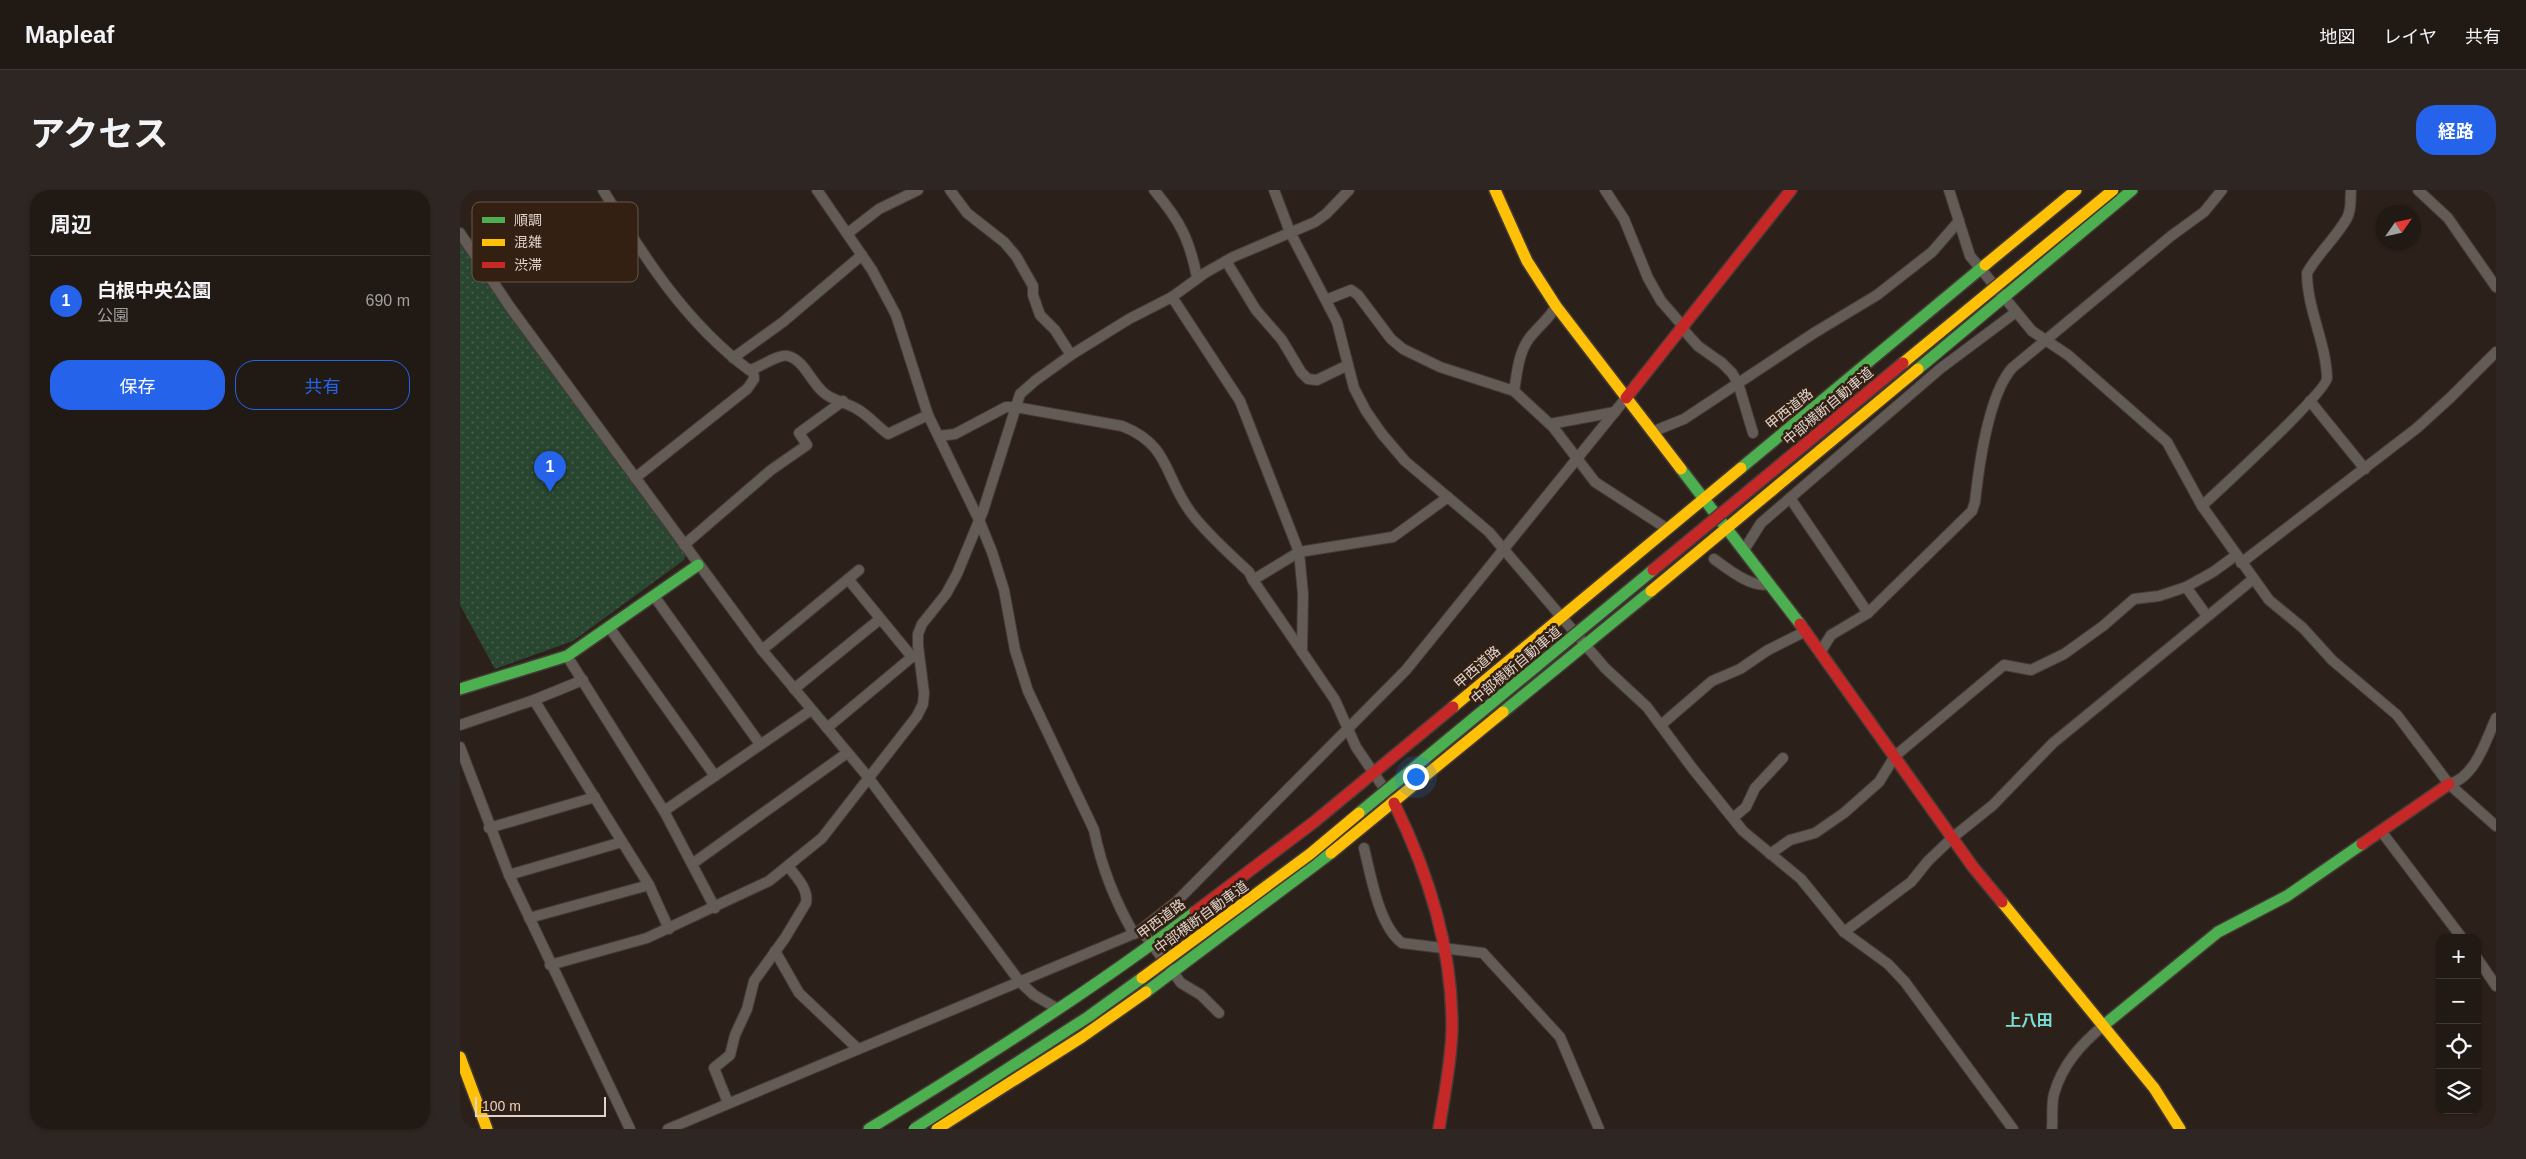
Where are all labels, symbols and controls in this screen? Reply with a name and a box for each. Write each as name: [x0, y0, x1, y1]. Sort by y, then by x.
text: Mapleaf: [25, 21, 114, 48]
text: 地図: [2320, 27, 2356, 47]
text: レイヤ: [2384, 27, 2437, 47]
text: 共有: [2465, 27, 2501, 47]
button: 経路: [2416, 105, 2496, 155]
text: アクセス: [30, 114, 168, 153]
legend: [472, 202, 638, 282]
north arrow: [2376, 205, 2421, 250]
text: 順調: [514, 212, 542, 228]
text: 周辺: [50, 213, 92, 236]
text: 混雑: [514, 234, 542, 250]
text: 渋滞: [514, 257, 542, 273]
text: 白根中央公園: [97, 280, 211, 301]
text: 1: [62, 292, 70, 309]
text: 690 m: [366, 292, 410, 309]
text: 公園: [97, 307, 129, 324]
button: 保存: [50, 360, 225, 410]
button: 共有: [235, 360, 410, 410]
street label: 中部横断自動車道: [1780, 364, 1876, 448]
street label: 甲西道路: [1762, 385, 1816, 433]
pin: 1: [534, 451, 566, 492]
street label: 中部横断自動車道: [1468, 623, 1564, 707]
street label: 甲西道路: [1451, 643, 1503, 691]
your location: [1403, 764, 1429, 790]
street label: 中部横断自動車道: [1151, 878, 1251, 956]
street label: 甲西道路: [1134, 896, 1188, 942]
map controls: [2436, 934, 2481, 1114]
button: +: [2436, 934, 2481, 979]
button: −: [2436, 979, 2481, 1024]
district label: 上八田: [2005, 1012, 2053, 1029]
button: locate: [2436, 1024, 2481, 1069]
button: layers: [2436, 1069, 2481, 1114]
scale bar: [475, 1094, 606, 1117]
text: 100 m: [482, 1098, 521, 1114]

